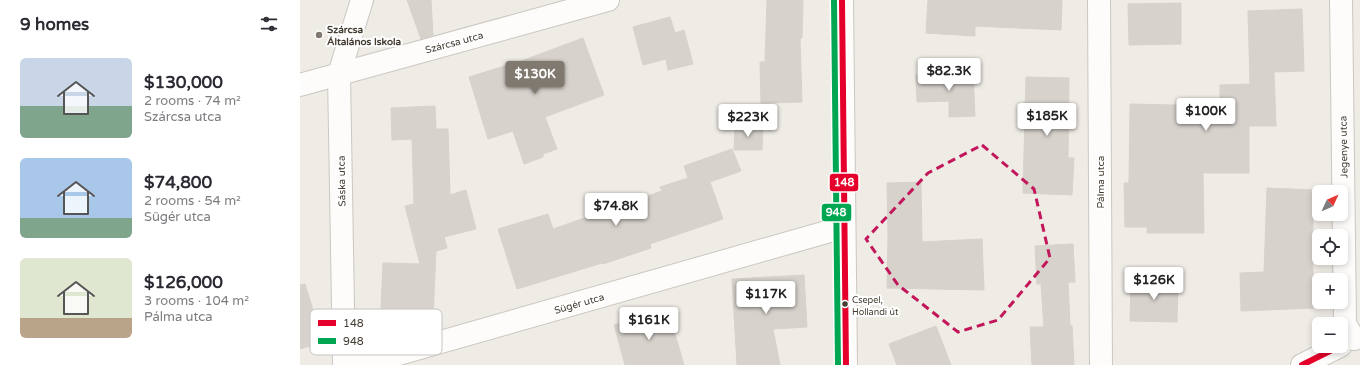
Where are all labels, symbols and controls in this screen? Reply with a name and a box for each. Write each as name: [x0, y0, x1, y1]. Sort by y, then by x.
icon: filters: [258, 13, 280, 35]
text: 9 homes: [20, 14, 89, 35]
place label: Szárcsa Általános Iskola: [327, 24, 401, 48]
street label: Szárcsa utca: [424, 29, 485, 56]
marker: Szárcsa Általános Iskola: [314, 30, 324, 40]
pin: $82.3K: [916, 58, 982, 92]
pin: $130K: [507, 61, 563, 95]
text: $82.3K: [927, 63, 971, 79]
text: $130K: [514, 66, 556, 82]
text: $130,000: [144, 72, 223, 93]
icon: home: [52, 74, 100, 122]
text: 2 rooms · 74 m²: [144, 93, 241, 109]
pin: $100K: [1178, 98, 1234, 132]
pin: $185K: [1019, 103, 1075, 137]
text: $100K: [1185, 103, 1227, 119]
pin: $223K: [720, 104, 776, 138]
text: $185K: [1026, 108, 1068, 124]
text: Szárcsa utca: [144, 109, 221, 125]
text: $223K: [727, 109, 769, 125]
street label: Jegenye utca: [1337, 116, 1351, 178]
street label: Sáska utca: [336, 155, 348, 207]
street label: Pálma utca: [1095, 156, 1107, 208]
text: $74,800: [144, 172, 212, 193]
line badge: 148: [829, 173, 859, 192]
icon: home: [52, 174, 100, 222]
text: 148: [834, 176, 854, 189]
north arrow: [1312, 185, 1348, 221]
map controls: [1312, 185, 1348, 353]
text: 2 rooms · 54 m²: [144, 193, 241, 209]
pin: $74.8K: [583, 193, 649, 227]
text: $74.8K: [594, 198, 638, 214]
line badge: 948: [821, 203, 852, 222]
text: 948: [826, 206, 846, 219]
text: Sügér utca: [144, 209, 211, 225]
button: locate: [1312, 229, 1348, 265]
pin: $126K: [1126, 267, 1182, 301]
text: $126,000: [144, 272, 223, 293]
text: $126K: [1133, 272, 1175, 288]
button: +: [1312, 273, 1348, 309]
icon: home: [52, 274, 100, 322]
pin: $117K: [738, 281, 794, 315]
text: $117K: [745, 286, 787, 302]
street label: Sügér utca: [553, 291, 606, 317]
text: 3 rooms · 104 m²: [144, 293, 249, 309]
place label: Csepel, Hollandi út: [852, 295, 899, 318]
marker: Csepel, Hollandi út: [840, 299, 850, 309]
pin: $161K: [621, 307, 677, 341]
text: Pálma utca: [144, 309, 213, 325]
legend: [310, 309, 442, 355]
text: $161K: [628, 312, 670, 328]
text: 148: [343, 317, 364, 330]
button: −: [1312, 317, 1348, 353]
text: 948: [343, 335, 364, 348]

